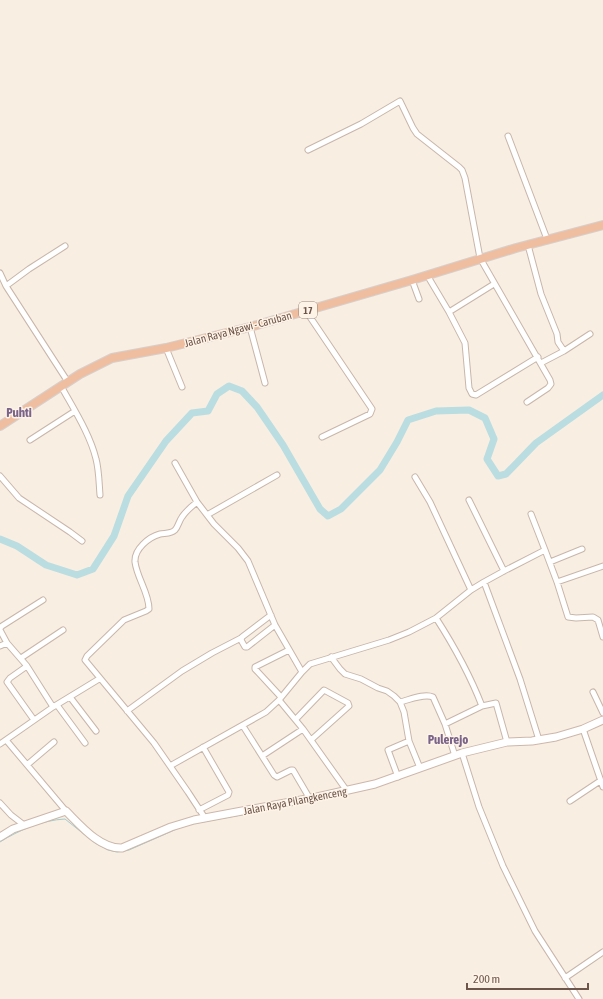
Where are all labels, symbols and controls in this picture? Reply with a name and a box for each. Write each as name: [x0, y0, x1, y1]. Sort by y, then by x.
road number: 17: [299, 302, 317, 318]
street label: Jalan Raya Ngawi - Caruban: [183, 309, 293, 349]
district label: Puhti: [6, 405, 32, 420]
district label: Pulerejo: [428, 732, 468, 747]
street label: Jalan Raya Pilangkenceng: [242, 785, 348, 817]
scale bar: [467, 965, 588, 991]
text: 200 m: [473, 972, 500, 986]

